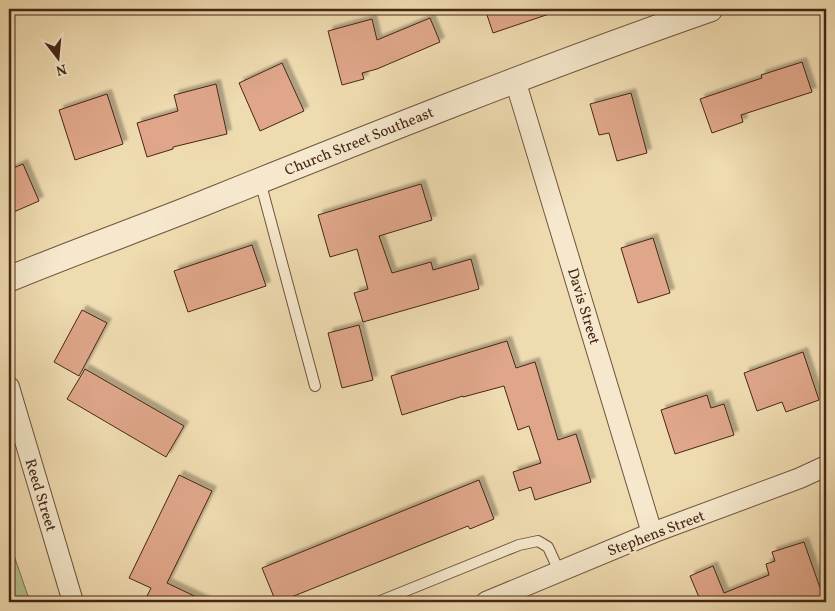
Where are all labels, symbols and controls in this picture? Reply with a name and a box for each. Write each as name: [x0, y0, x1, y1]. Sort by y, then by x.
north arrow: [32, 32, 82, 82]
text: N: [54, 59, 69, 80]
street label: Church Street Southeast: [282, 103, 437, 182]
street label: Davis Street: [561, 266, 604, 347]
street label: Reed Street: [19, 457, 61, 534]
street label: Stephens Street: [605, 506, 708, 563]

